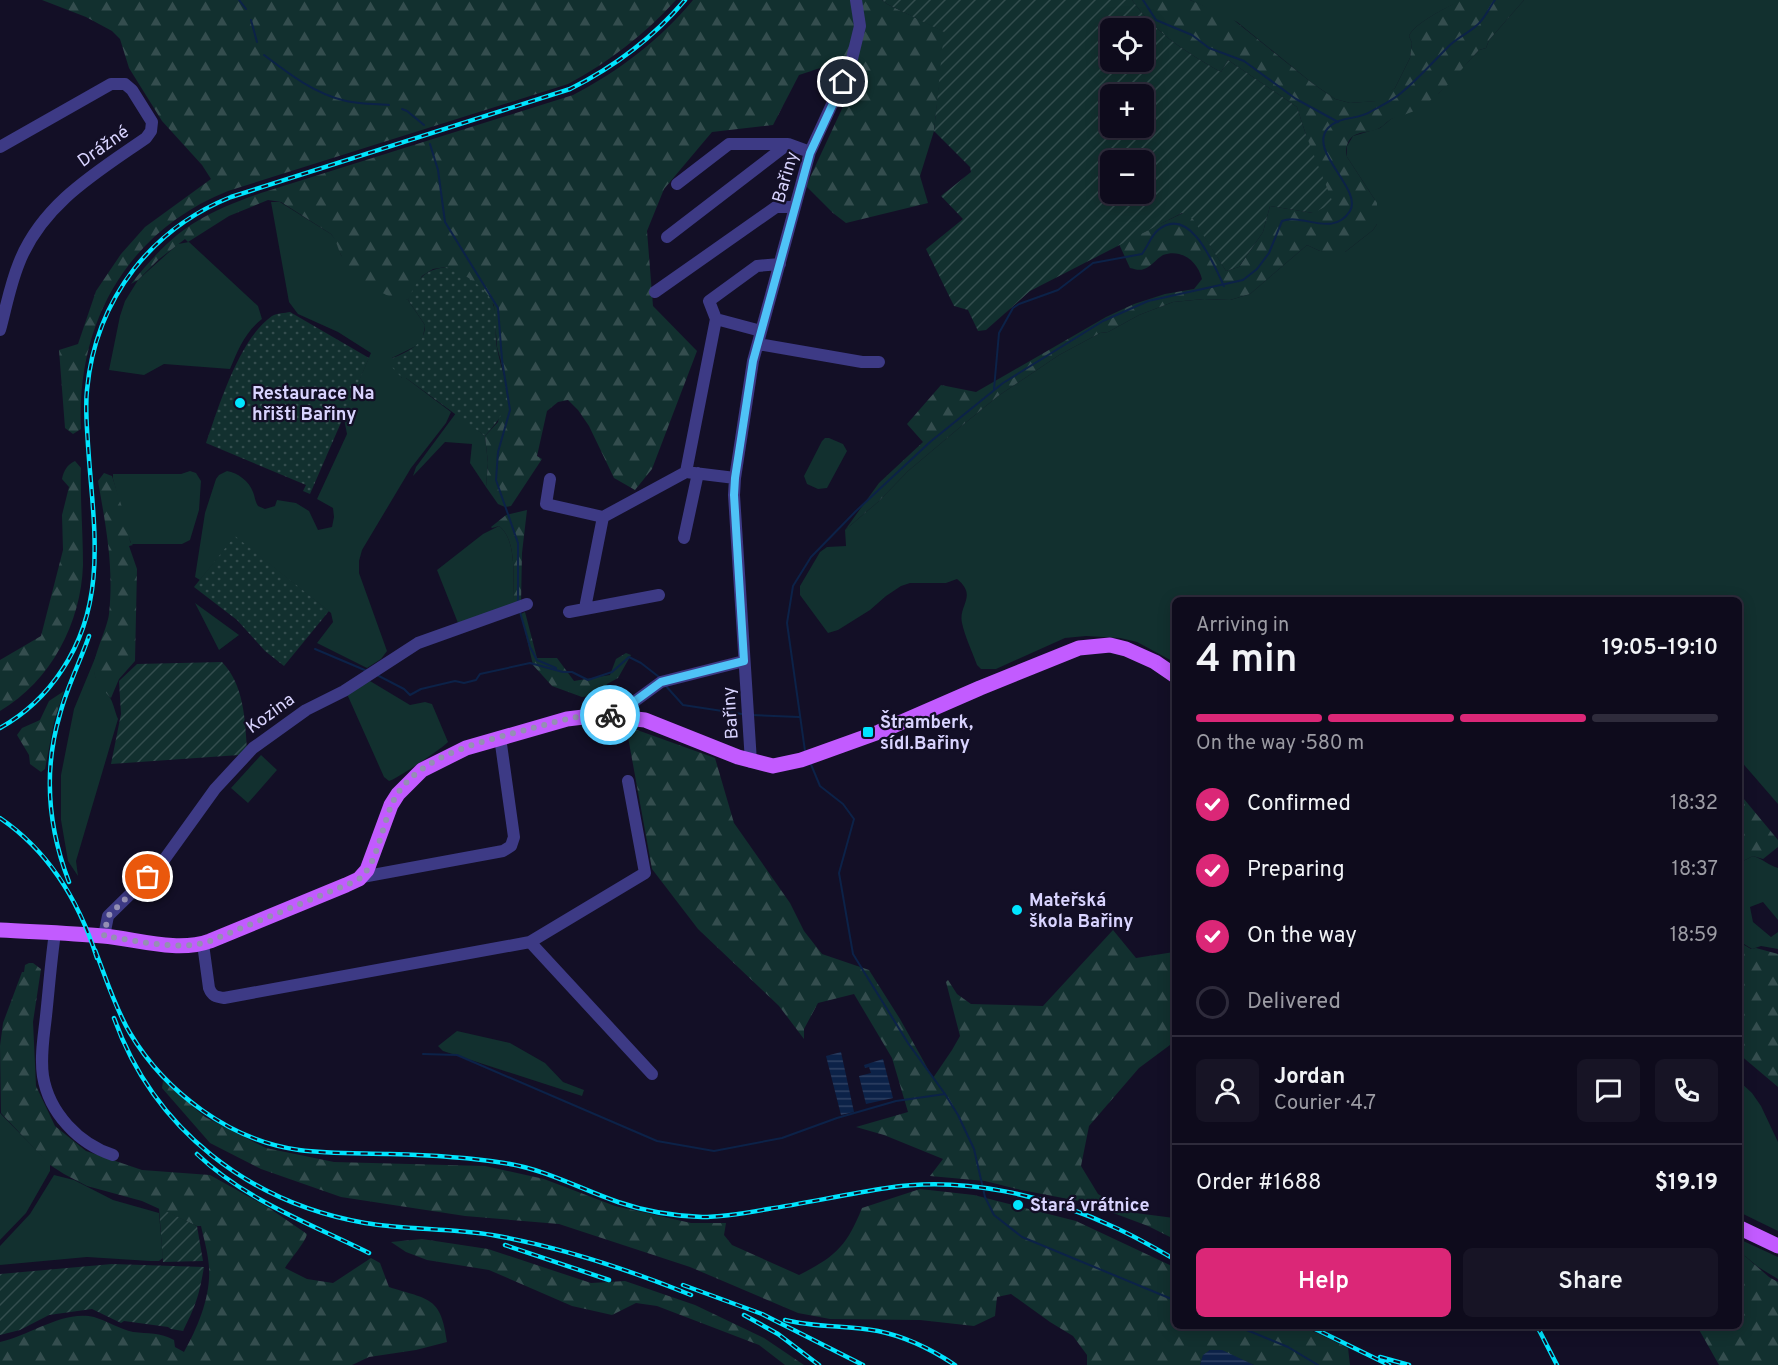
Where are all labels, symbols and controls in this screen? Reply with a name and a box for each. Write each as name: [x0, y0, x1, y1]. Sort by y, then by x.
map controls: [1100, 18, 1154, 204]
button: locate: [1100, 18, 1154, 72]
pin: [817, 56, 868, 107]
icon: home: [826, 65, 859, 98]
button: +: [1100, 84, 1154, 138]
street label: Drážné: [74, 121, 134, 173]
street label: Bařiny: [768, 149, 805, 206]
button: −: [1100, 150, 1154, 204]
place label: Restaurace Na hřišti Bařiny: [252, 383, 375, 427]
marker: Restaurace Na hřišti Bařiny: [233, 396, 247, 410]
text: Arriving in: [1196, 613, 1289, 639]
text: 19:05–19:10: [1602, 635, 1718, 662]
text: 4 min: [1196, 637, 1297, 686]
courier: [580, 685, 640, 745]
street label: Bařiny: [718, 686, 745, 740]
street label: Kozina: [242, 689, 300, 740]
icon: bike: [594, 699, 627, 732]
place label: Štramberk, sídl.Bařiny: [880, 710, 973, 756]
marker: Štramberk, sídl.Bařiny: [861, 725, 875, 739]
text: On the way · 580 m: [1196, 731, 1364, 757]
icon: check: [1196, 788, 1229, 821]
text: Confirmed: [1247, 791, 1351, 818]
text: 18:32: [1670, 791, 1718, 817]
pin: [122, 851, 173, 902]
icon: check: [1196, 854, 1229, 887]
text: Preparing: [1247, 857, 1345, 884]
text: 18:37: [1672, 857, 1718, 883]
icon: bag: [131, 860, 164, 893]
place label: Mateřská škola Bařiny: [1029, 890, 1134, 934]
marker: Mateřská škola Bařiny: [1010, 903, 1024, 917]
icon: check: [1196, 920, 1229, 953]
text: On the way: [1247, 923, 1357, 950]
text: 18:59: [1670, 923, 1718, 949]
text: Delivered: [1247, 989, 1341, 1016]
button: person: [1196, 1059, 1259, 1122]
button: chat: [1577, 1059, 1640, 1122]
button: phone: [1655, 1059, 1718, 1122]
text: Jordan: [1274, 1064, 1345, 1091]
text: Courier · 4.7: [1274, 1091, 1376, 1117]
text: Order #1688: [1196, 1170, 1322, 1197]
text: $19.19: [1655, 1170, 1718, 1197]
place label: Stará vrátnice: [1030, 1195, 1149, 1218]
marker: Stará vrátnice: [1011, 1198, 1025, 1212]
button: Help: [1196, 1248, 1451, 1317]
button: Share: [1463, 1248, 1718, 1317]

